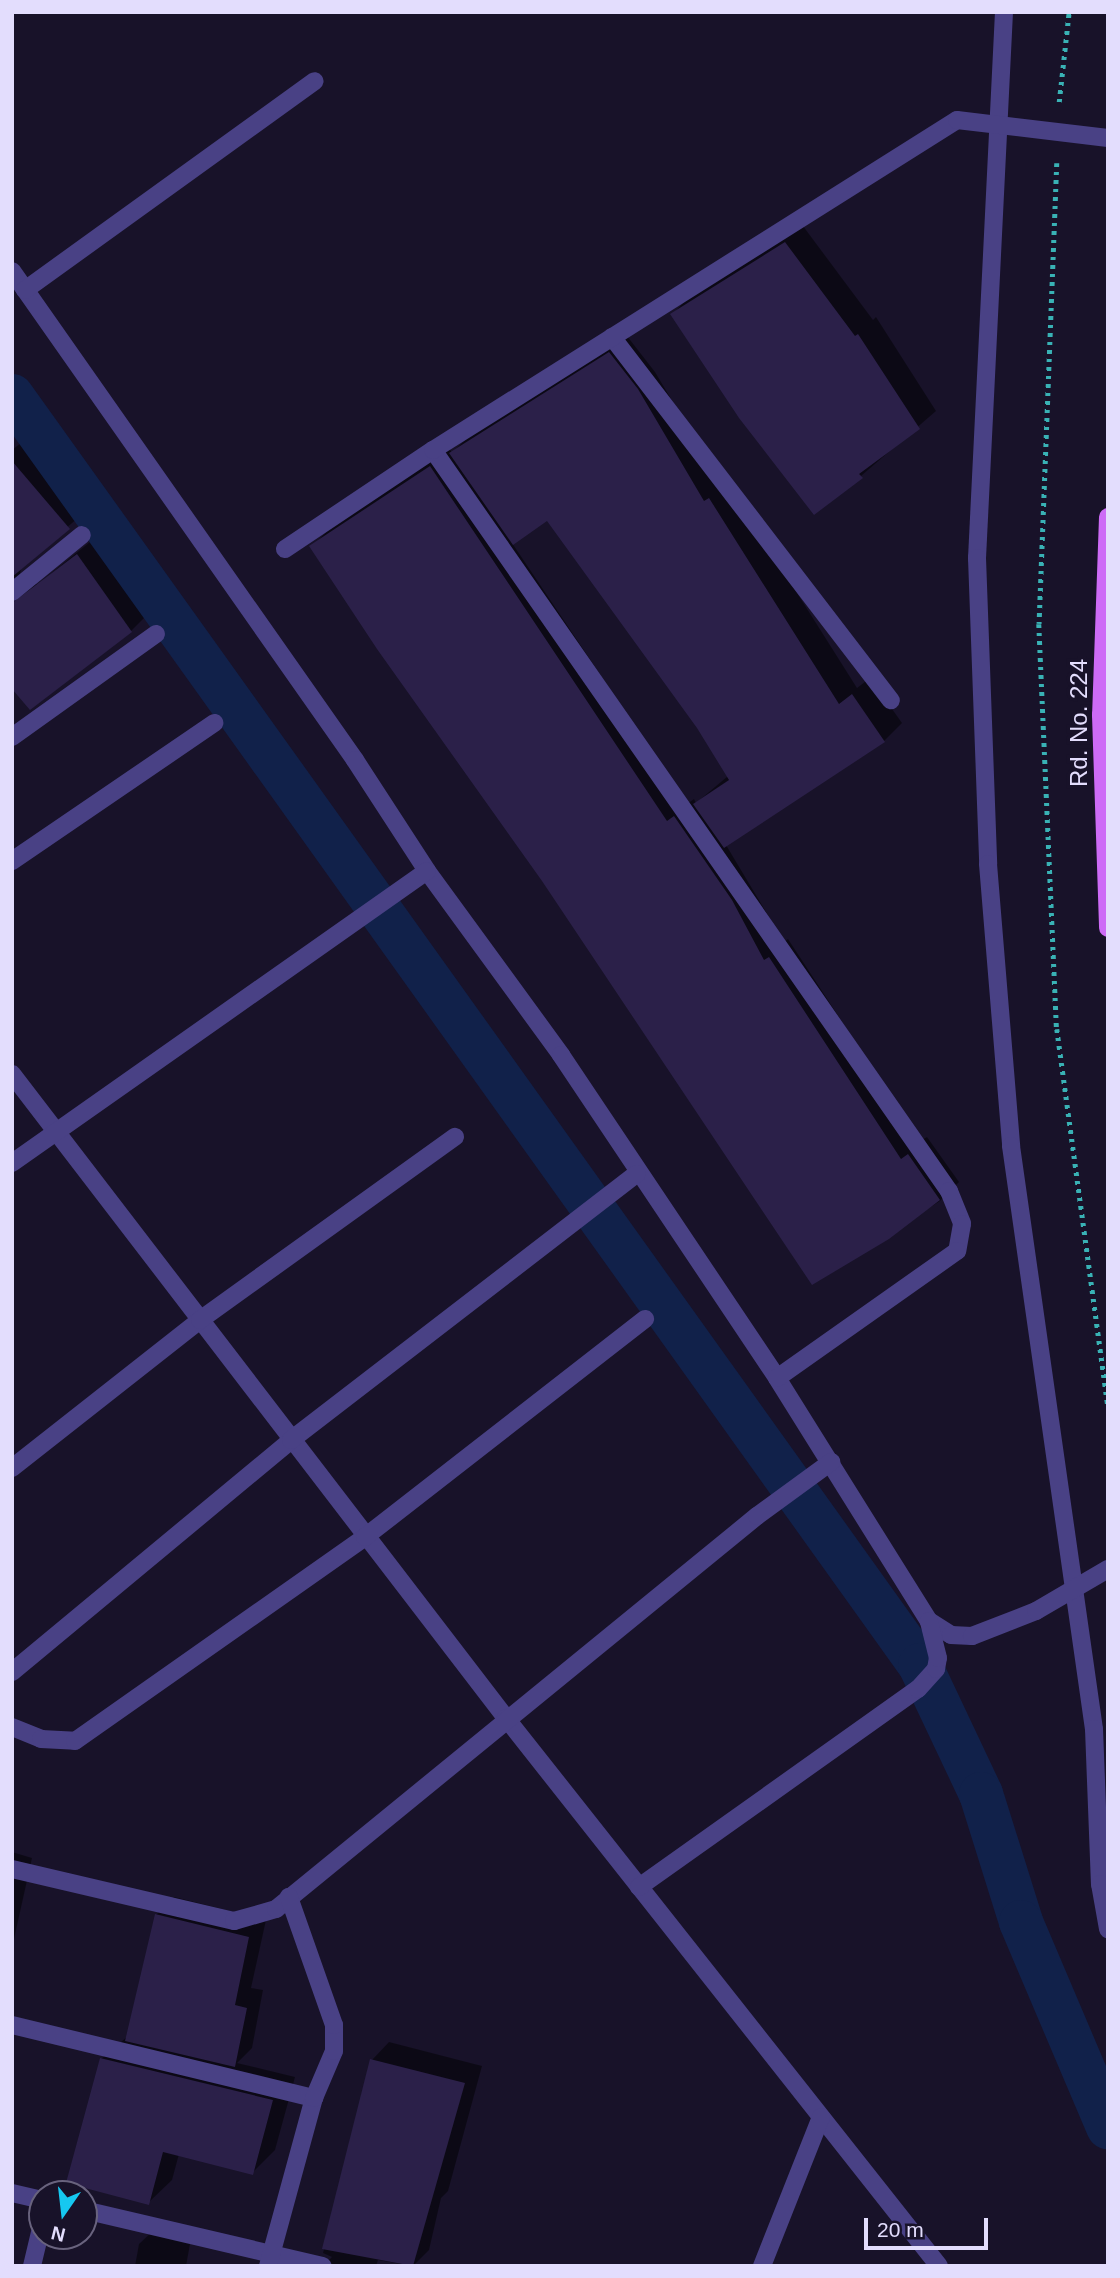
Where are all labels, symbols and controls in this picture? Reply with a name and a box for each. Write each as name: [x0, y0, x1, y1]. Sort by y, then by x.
street label: Rd. No. 224: [1065, 659, 1093, 787]
north arrow: [28, 2180, 98, 2250]
scale bar: [868, 2204, 992, 2248]
text: 20 m: [877, 2218, 924, 2241]
text: N: [49, 2222, 67, 2246]

